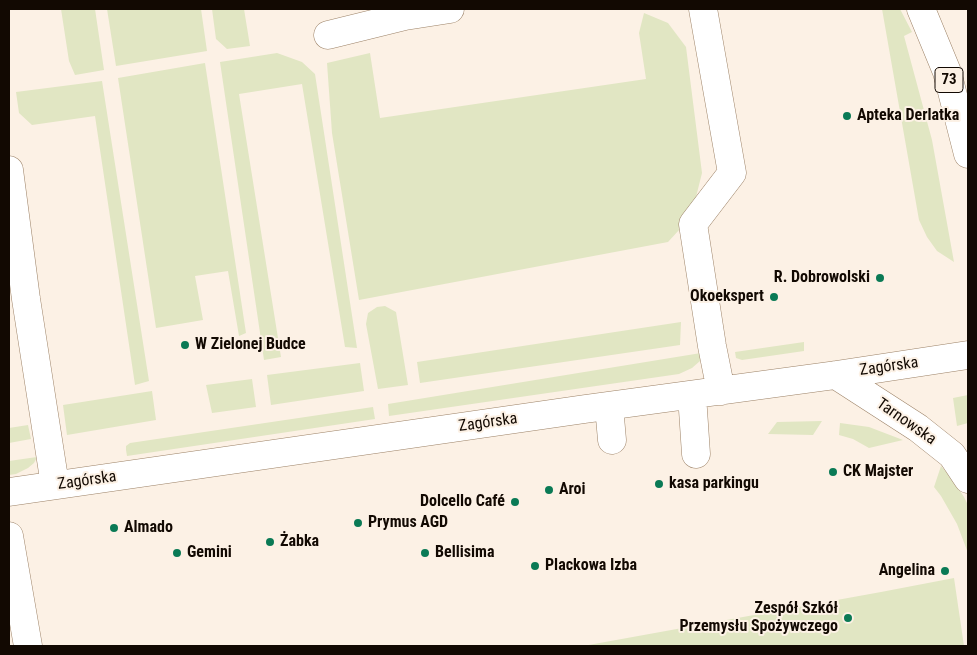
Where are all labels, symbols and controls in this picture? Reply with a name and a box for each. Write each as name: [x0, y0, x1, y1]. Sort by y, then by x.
road number: 73: [935, 68, 963, 92]
place label: Apteka Derlatka: [857, 106, 959, 126]
marker: Apteka Derlatka: [841, 110, 853, 122]
place label: R. Dobrowolski: [774, 268, 870, 288]
marker: R. Dobrowolski: [874, 272, 886, 284]
place label: Okoekspert: [690, 287, 764, 307]
marker: Okoekspert: [768, 291, 780, 303]
place label: W Zielonej Budce: [195, 335, 306, 355]
marker: W Zielonej Budce: [179, 339, 191, 351]
street label: Zagórska: [858, 353, 920, 381]
street label: Tarnowska: [873, 395, 939, 449]
street label: Zagórska: [457, 409, 519, 437]
place label: CK Majster: [843, 462, 913, 482]
marker: CK Majster: [827, 466, 839, 478]
street label: Zagórska: [56, 467, 118, 495]
place label: kasa parkingu: [669, 474, 759, 494]
marker: kasa parkingu: [653, 478, 665, 490]
place label: Aroi: [559, 480, 586, 500]
marker: Aroi: [543, 484, 555, 496]
place label: Dolcello Café: [420, 492, 505, 512]
marker: Dolcello Café: [509, 496, 521, 508]
place label: Prymus AGD: [368, 513, 448, 533]
marker: Prymus AGD: [352, 517, 364, 529]
place label: Almado: [124, 518, 173, 538]
marker: Almado: [108, 522, 120, 534]
place label: Żabka: [280, 532, 319, 552]
marker: Żabka: [264, 536, 276, 548]
place label: Gemini: [187, 543, 232, 563]
place label: Bellisima: [435, 543, 494, 563]
marker: Gemini: [171, 547, 183, 559]
marker: Bellisima: [419, 547, 431, 559]
place label: Plackowa Izba: [545, 556, 637, 576]
marker: Plackowa Izba: [529, 560, 541, 572]
place label: Angelina: [879, 561, 935, 581]
marker: Angelina: [939, 565, 951, 577]
place label: Zespół Szkół Przemysłu Spożywczego: [679, 599, 838, 637]
marker: Zespół Szkół Przemysłu Spożywczego: [842, 612, 854, 624]

